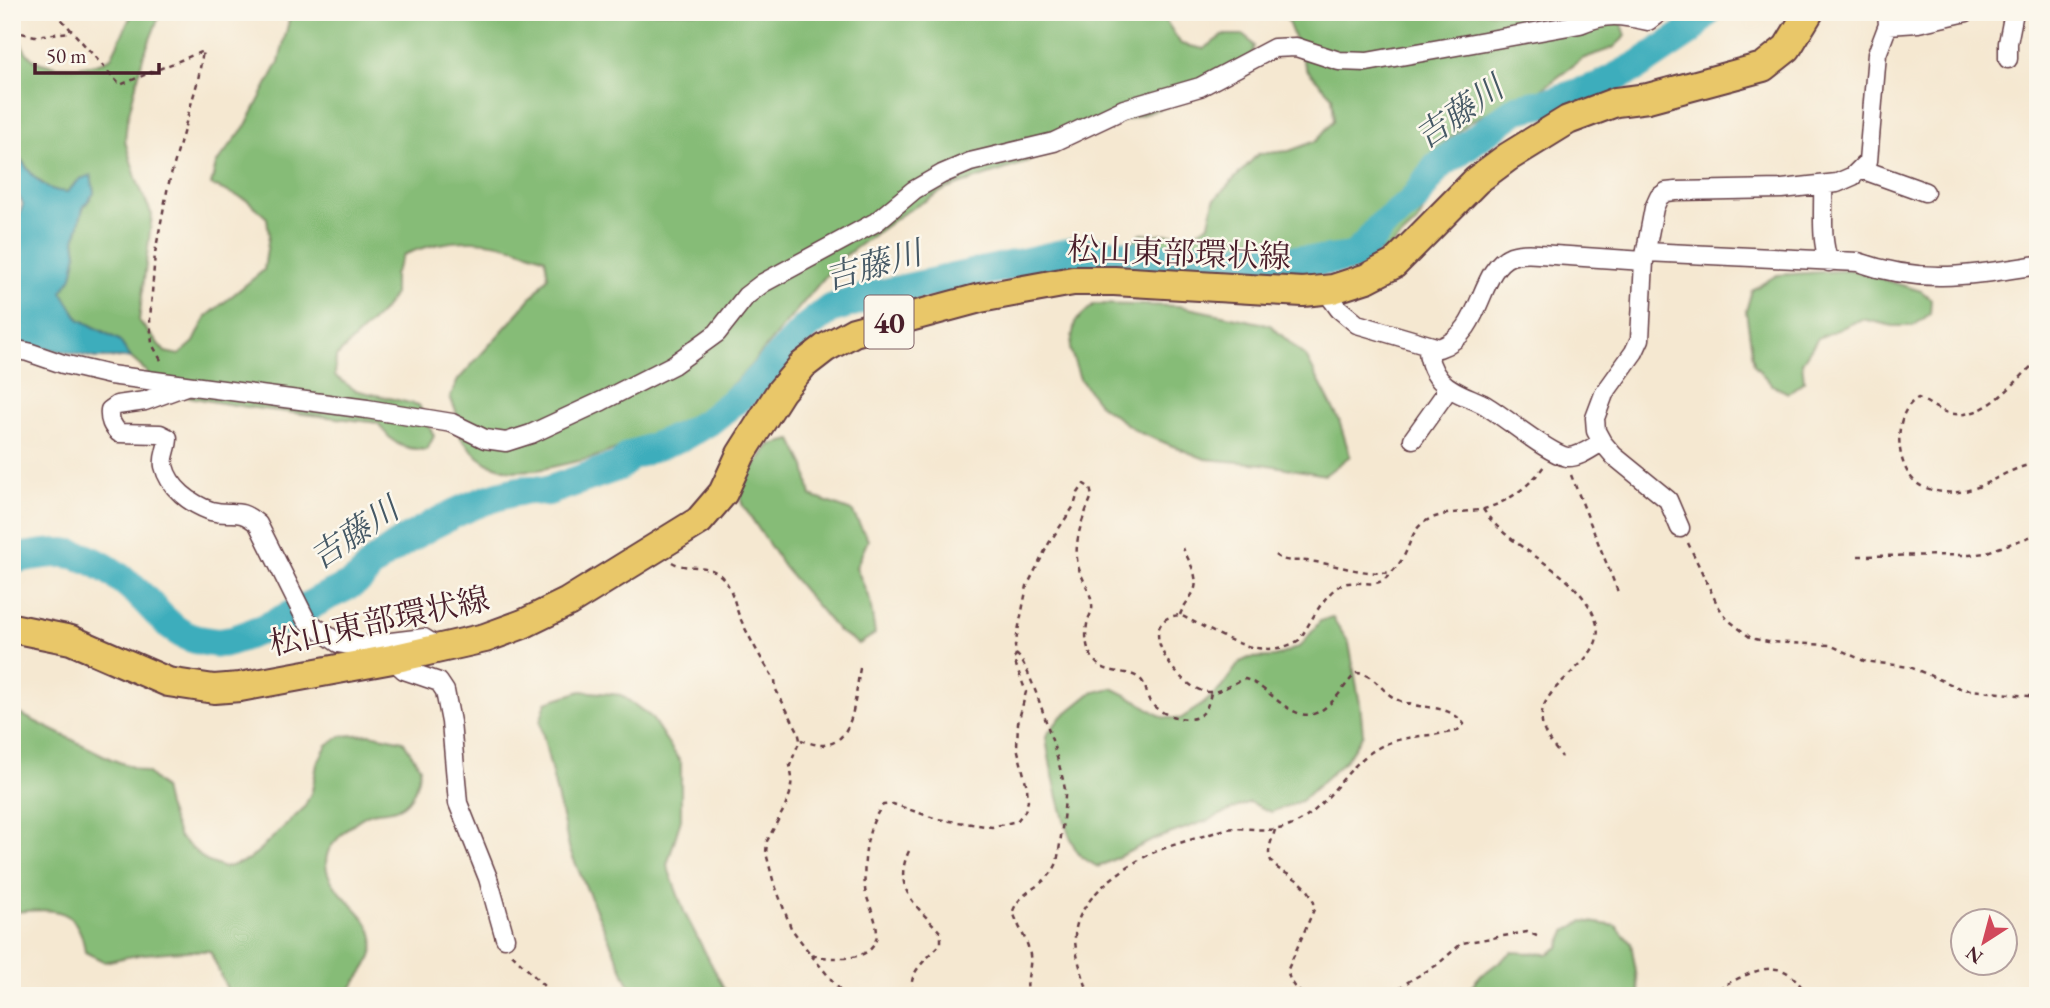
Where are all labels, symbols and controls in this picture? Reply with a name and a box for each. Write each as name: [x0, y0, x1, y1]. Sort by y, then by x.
scale bar: [35, 32, 159, 76]
text: 50 m: [46, 42, 87, 69]
water label: 吉藤川: [1406, 64, 1514, 158]
street label: 松山東部環状線: [1066, 228, 1292, 278]
water label: 吉藤川: [819, 230, 929, 299]
road number: 40: [864, 296, 914, 348]
water label: 吉藤川: [301, 486, 410, 579]
street label: 松山東部環状線: [265, 577, 493, 665]
north arrow: [1948, 906, 2018, 976]
text: N: [1960, 940, 1988, 970]

